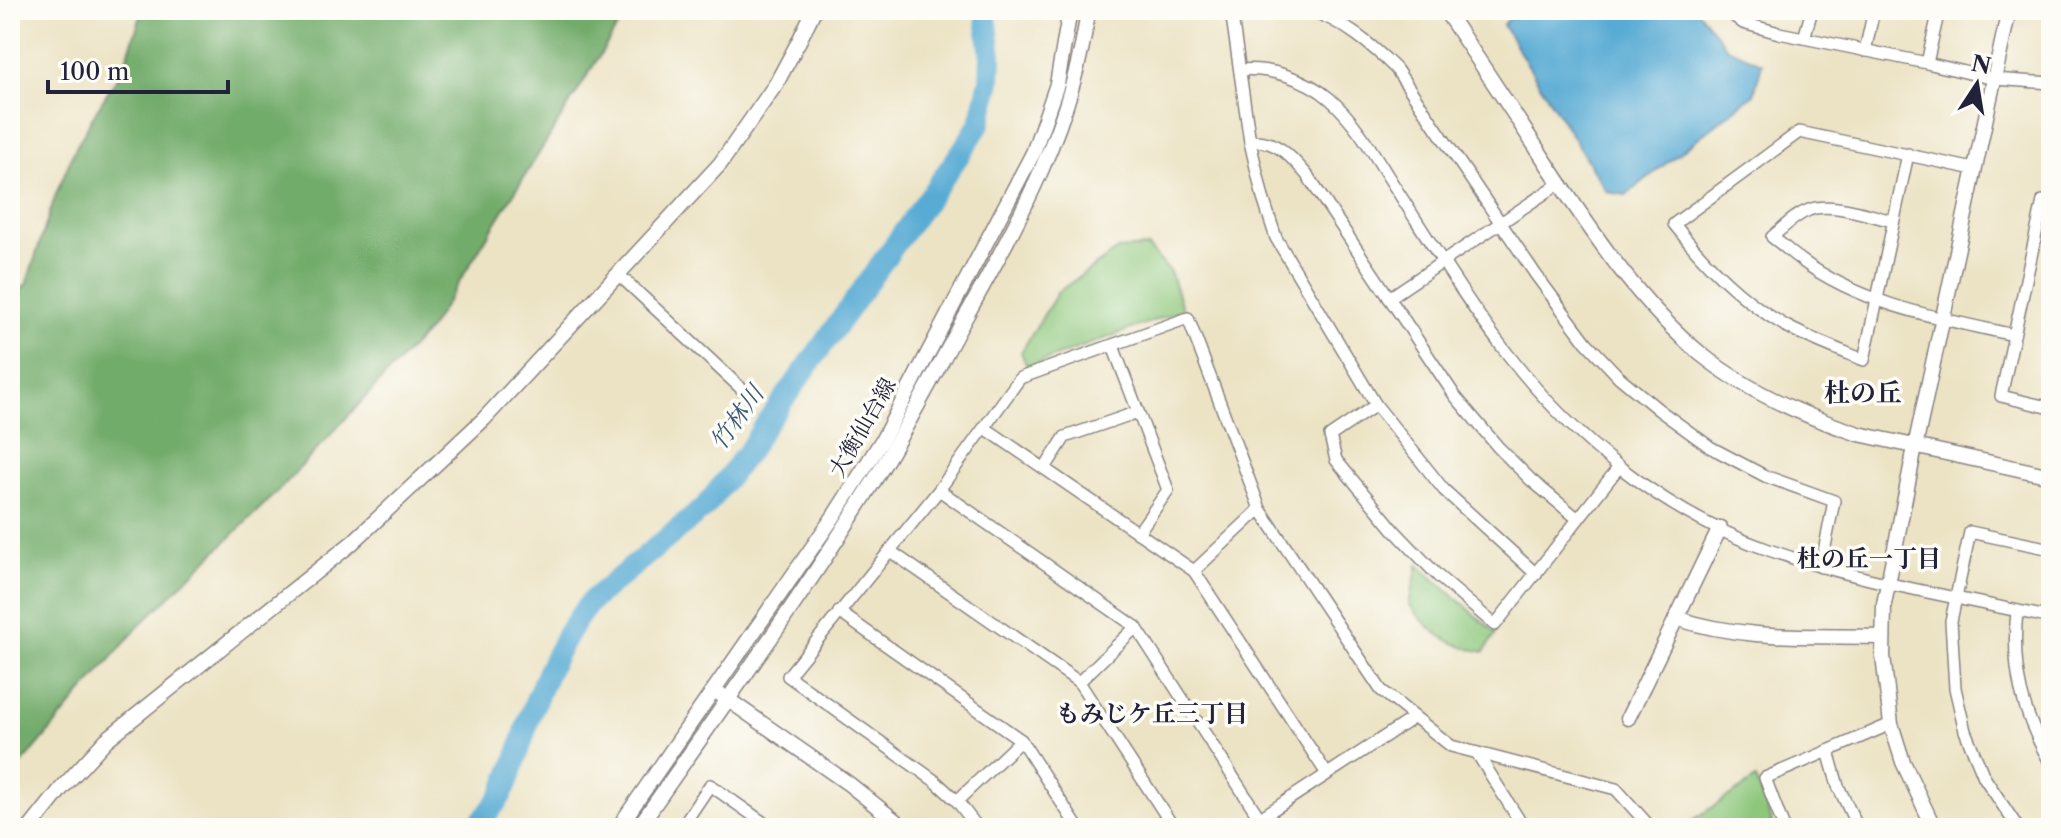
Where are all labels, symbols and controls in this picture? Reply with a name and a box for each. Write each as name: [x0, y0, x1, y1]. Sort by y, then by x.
scale bar: [48, 44, 228, 94]
north arrow: [1937, 44, 2017, 124]
text: N: [1969, 50, 1993, 80]
text: 100 m: [60, 57, 129, 86]
street label: 大衡仙台線: [823, 373, 902, 482]
district label: 杜の丘: [1824, 377, 1902, 409]
water label: 竹林川: [704, 378, 771, 455]
district label: 杜の丘一丁目: [1797, 544, 1941, 573]
district label: もみじケ丘三丁目: [1056, 699, 1248, 728]

